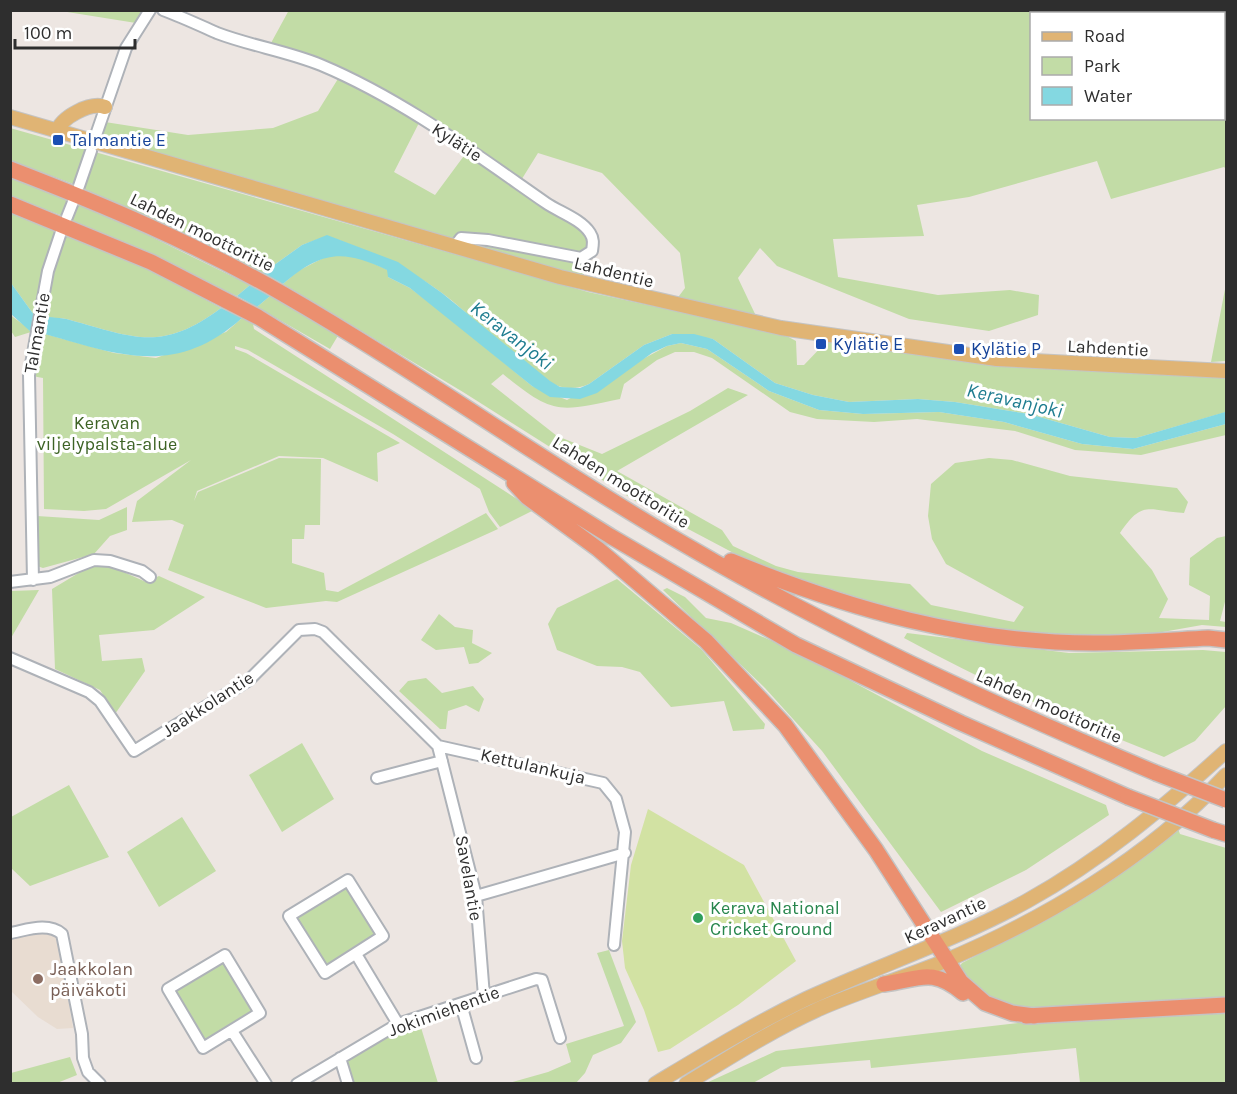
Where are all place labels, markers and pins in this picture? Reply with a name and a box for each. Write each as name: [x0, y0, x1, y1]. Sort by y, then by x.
place label: Talmantie E: [70, 129, 166, 151]
marker: Talmantie E: [51, 133, 65, 147]
place label: Kylätie E: [833, 333, 903, 355]
marker: Kylätie E: [814, 337, 828, 351]
place label: Kylätie P: [971, 338, 1041, 360]
marker: Kylätie P: [952, 342, 966, 356]
place label: Kerava National Cricket Ground: [710, 897, 840, 940]
marker: Kerava National Cricket Ground: [691, 911, 705, 925]
place label: Jaakkolan päiväkoti: [50, 958, 133, 1001]
marker: Jaakkolan päiväkoti: [31, 972, 45, 986]

